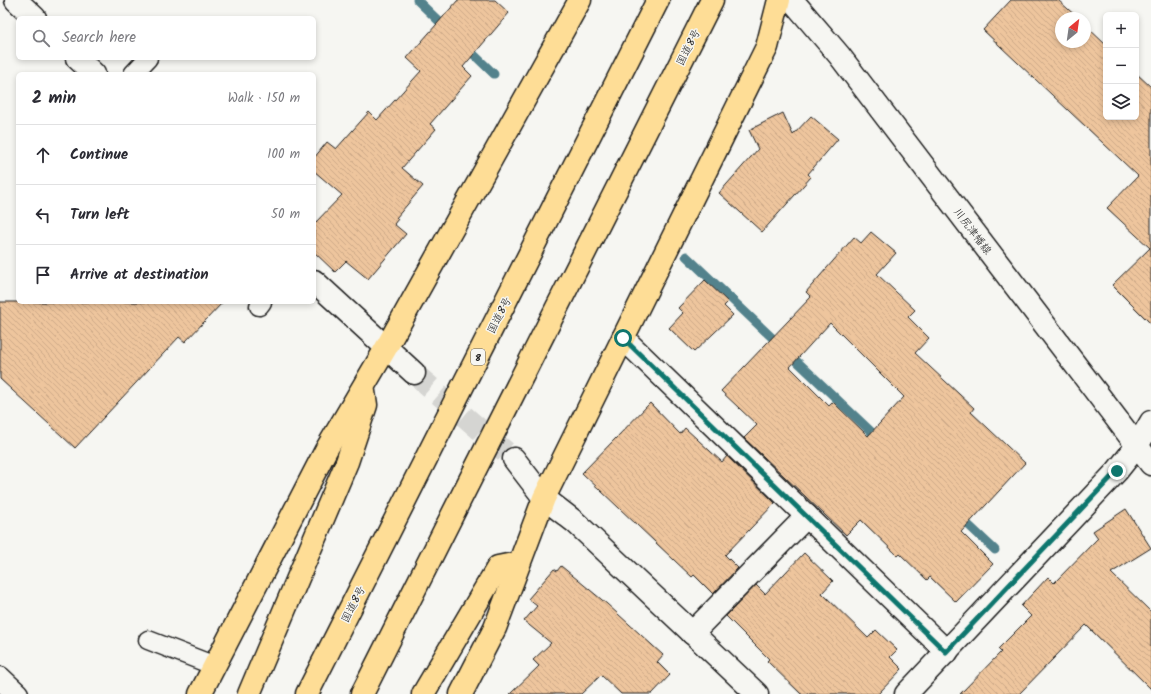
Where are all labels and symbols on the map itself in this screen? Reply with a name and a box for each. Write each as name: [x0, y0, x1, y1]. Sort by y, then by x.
north arrow: [1055, 12, 1091, 48]
street label: 国道8号: [672, 26, 706, 69]
street label: 川尻津幡線: [948, 204, 996, 259]
street label: 国道8号: [483, 294, 517, 337]
route start: [614, 329, 632, 347]
road number: 8: [471, 349, 485, 365]
route end: [1108, 462, 1126, 480]
street label: 国道8号: [337, 583, 371, 626]

